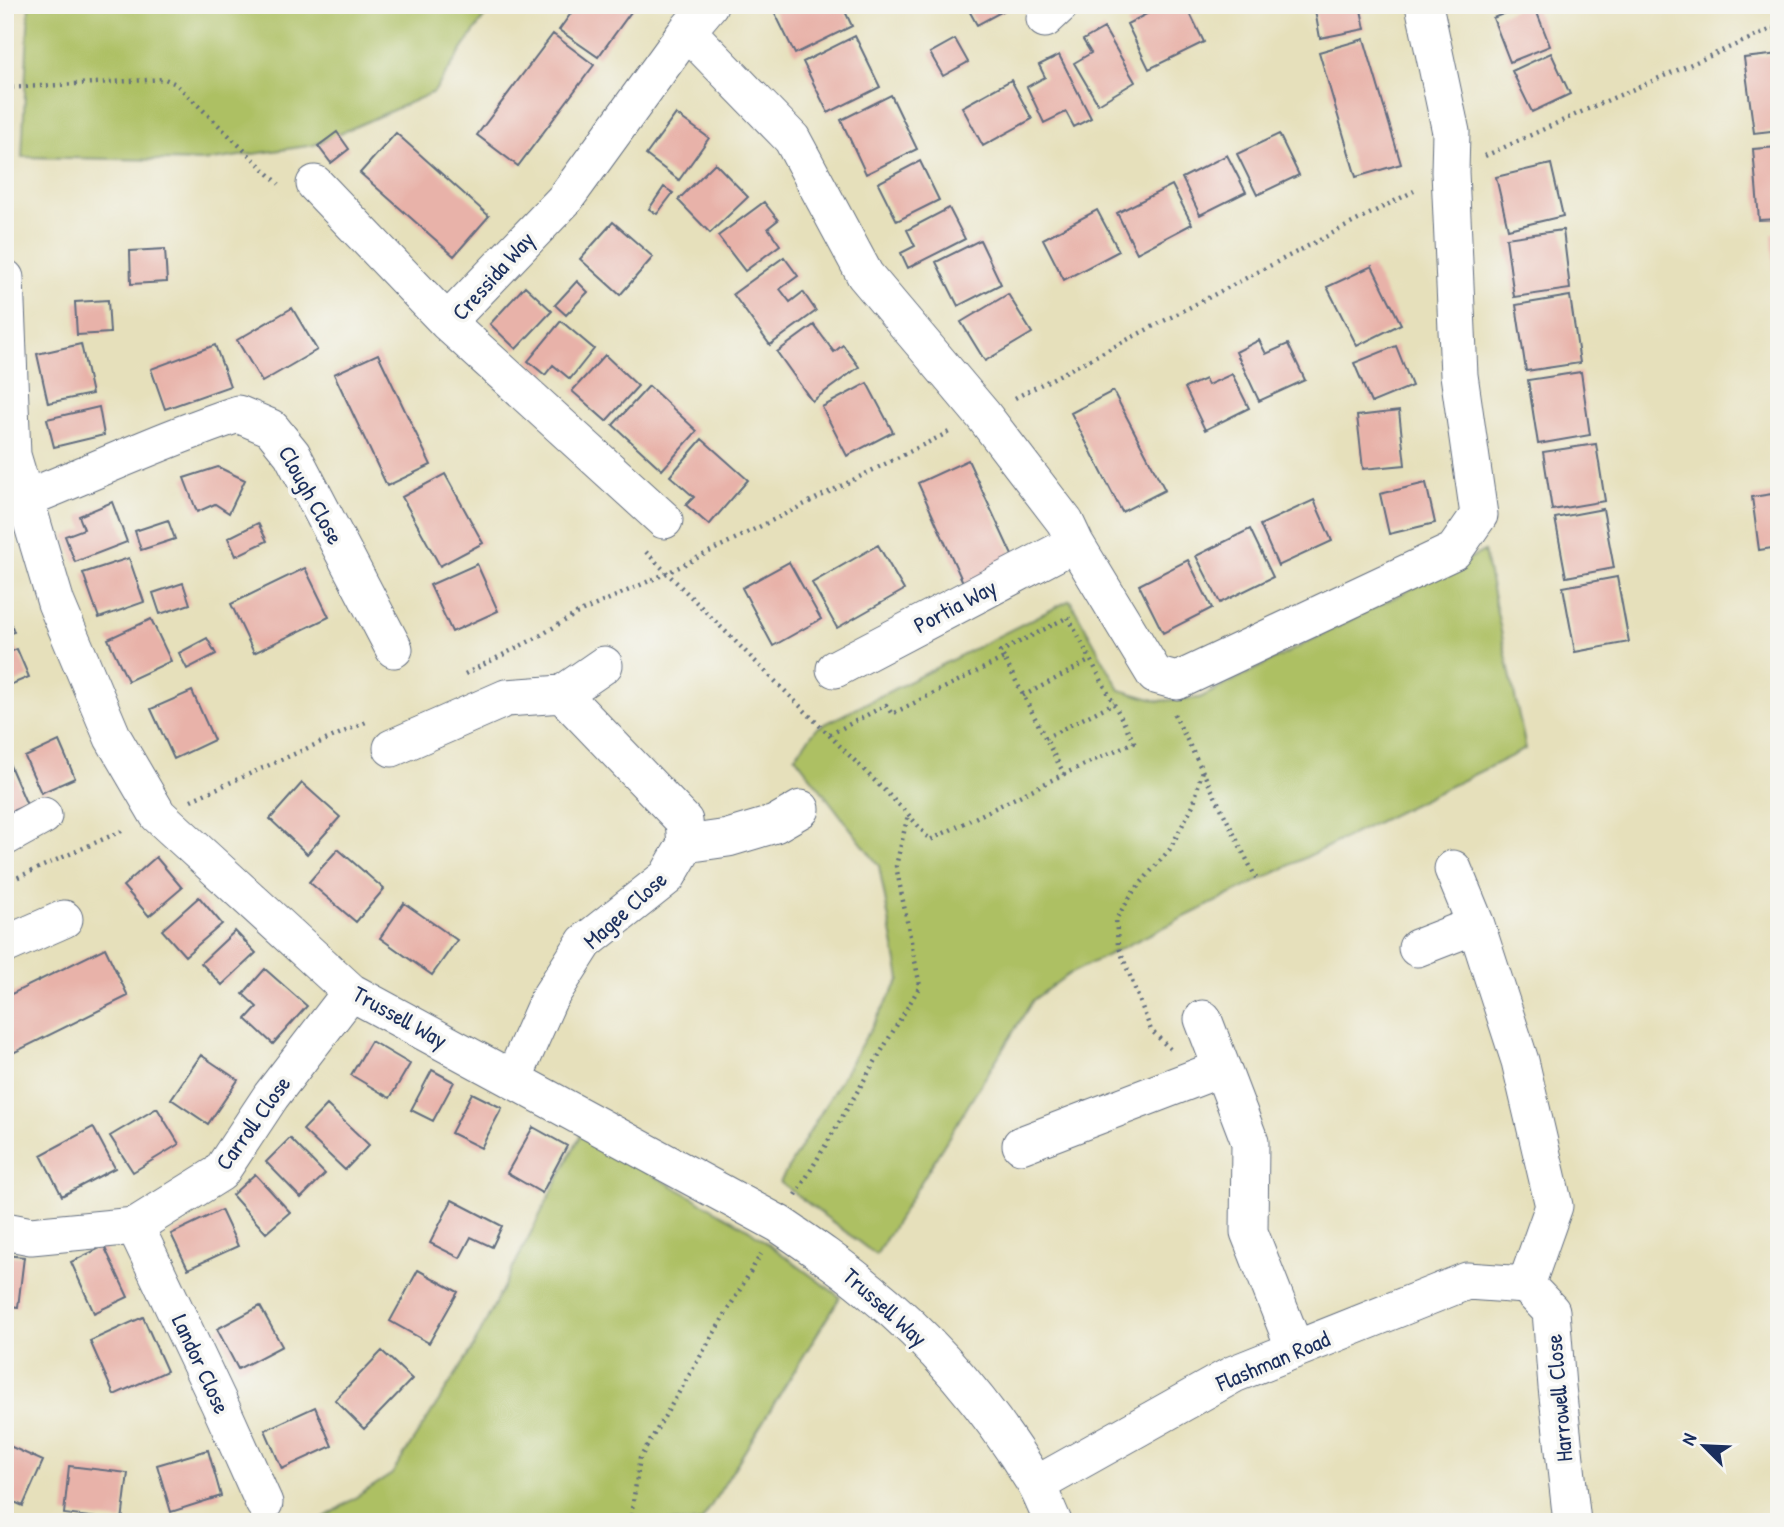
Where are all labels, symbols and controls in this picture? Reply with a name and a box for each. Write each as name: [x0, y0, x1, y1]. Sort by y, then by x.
street label: Cressida Way: [444, 224, 541, 327]
street label: Clough Close: [272, 440, 351, 550]
street label: Portia Way: [908, 571, 1002, 640]
street label: Magee Close: [576, 864, 673, 955]
street label: Trussell Way: [347, 978, 453, 1055]
street label: Carroll Close: [208, 1069, 297, 1176]
street label: Trussell Way: [836, 1260, 934, 1353]
street label: Landor Close: [165, 1309, 238, 1419]
street label: Flashman Road: [1210, 1323, 1334, 1399]
street label: Harrowell Close: [1537, 1333, 1580, 1463]
north arrow: [1668, 1412, 1738, 1482]
text: N: [1675, 1429, 1702, 1449]

